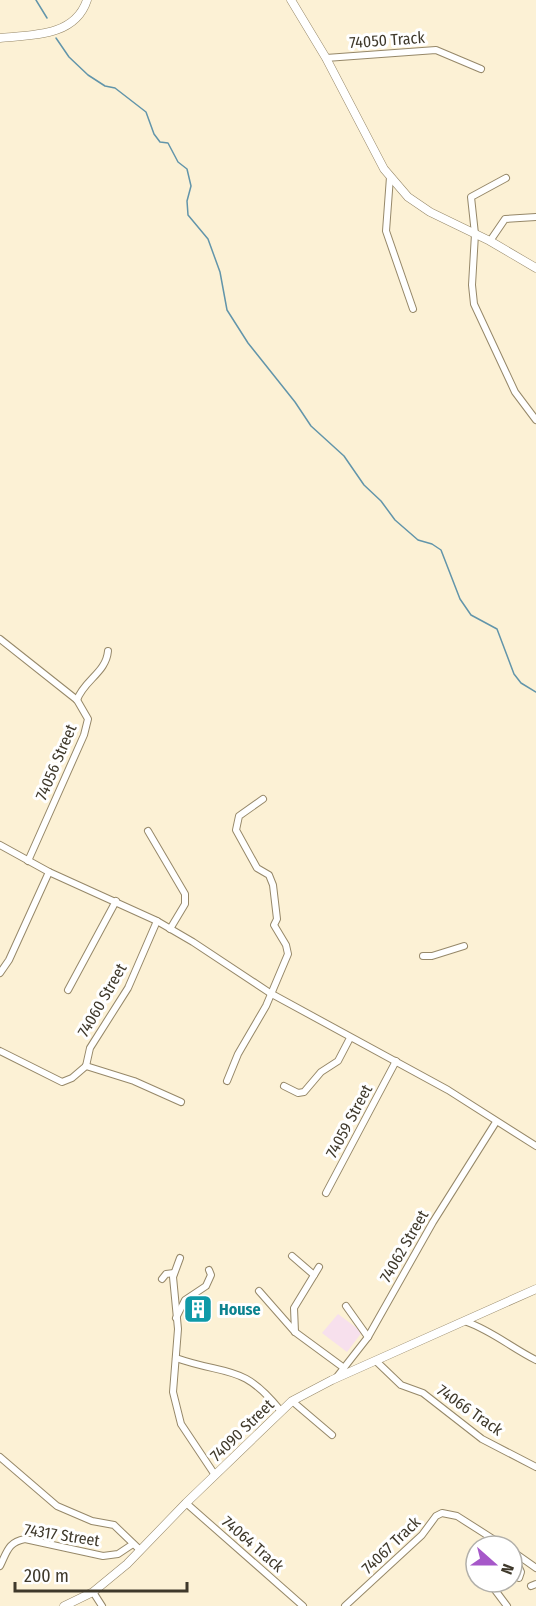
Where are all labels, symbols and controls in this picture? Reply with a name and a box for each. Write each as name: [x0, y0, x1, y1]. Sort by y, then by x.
street label: 74050 Track: [349, 28, 426, 52]
street label: 74056 Street: [32, 721, 81, 803]
street label: 74060 Street: [73, 959, 131, 1040]
street label: 74059 Street: [322, 1081, 377, 1161]
street label: 74062 Street: [376, 1206, 433, 1285]
building icon: House: [182, 1293, 214, 1325]
place label: House: [219, 1300, 261, 1319]
street label: 74066 Track: [433, 1380, 507, 1440]
street label: 74090 Street: [206, 1394, 278, 1465]
street label: 74064 Track: [218, 1512, 288, 1576]
street label: 74067 Track: [358, 1512, 425, 1578]
street label: 74317 Street: [23, 1520, 102, 1550]
north arrow: [464, 1534, 524, 1594]
scale bar: [15, 1555, 188, 1593]
text: N: [497, 1561, 518, 1577]
text: 200 m: [24, 1565, 69, 1587]

